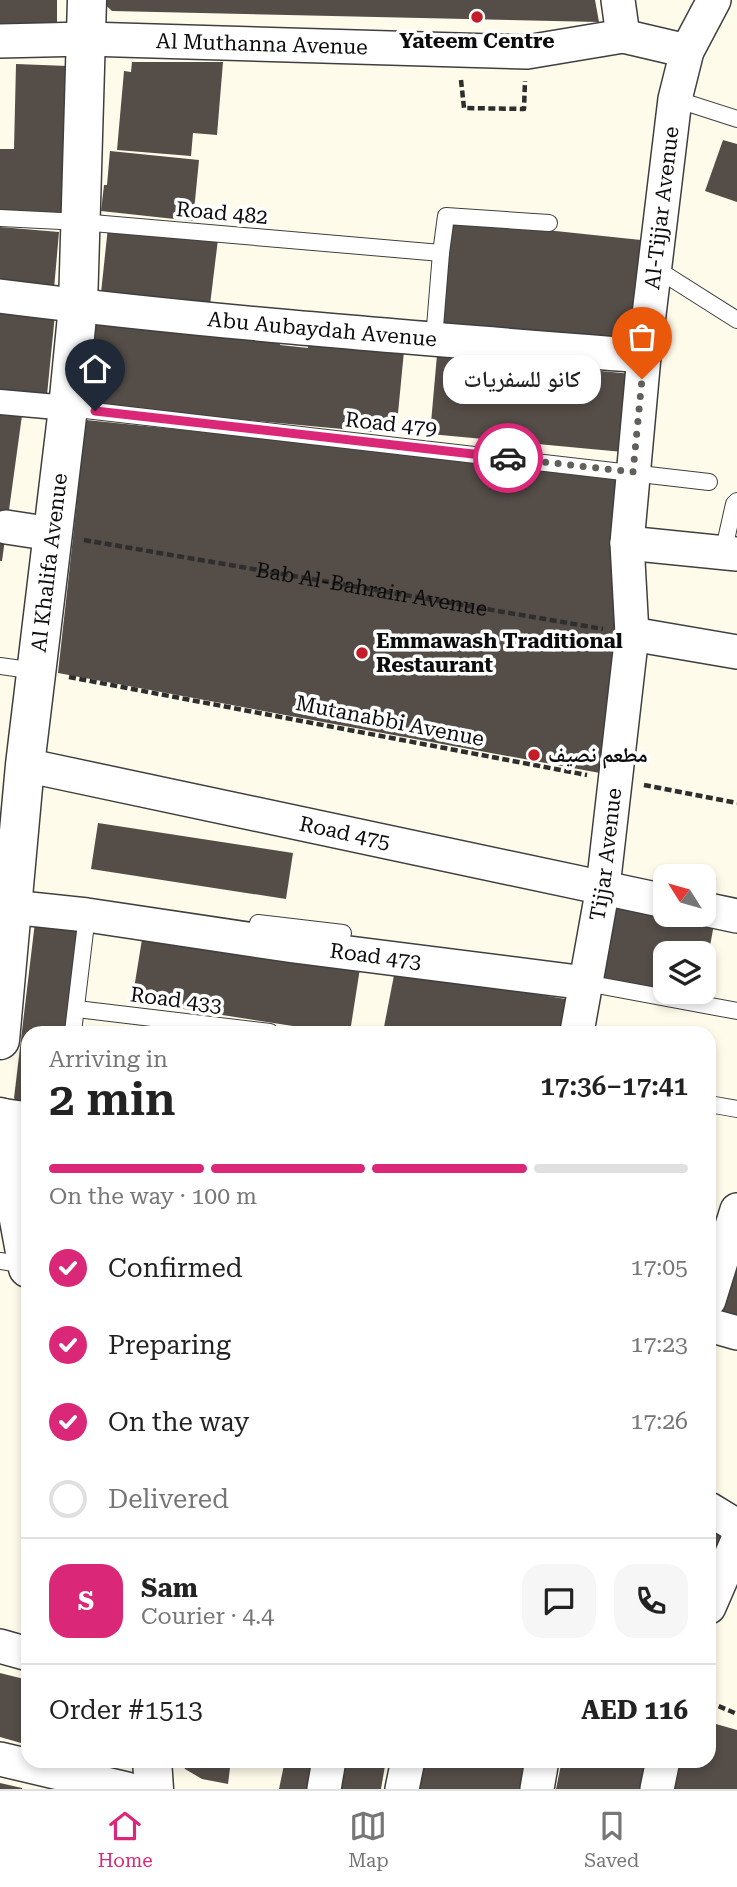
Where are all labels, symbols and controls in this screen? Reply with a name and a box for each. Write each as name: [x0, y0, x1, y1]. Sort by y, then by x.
marker: Yateem Centre: [469, 9, 485, 25]
street label: Al Muthanna Avenue: [156, 29, 368, 59]
place label: Yateem Centre: [399, 29, 555, 53]
street label: Al-Tijjar Avenue: [640, 125, 684, 291]
street label: Road 482: [175, 197, 269, 229]
street label: Abu Aubaydah Avenue: [207, 307, 438, 351]
pin: [612, 307, 672, 379]
icon: bag: [623, 318, 661, 356]
pin: [65, 339, 125, 411]
icon: home: [76, 350, 114, 388]
callout: كانو للسفريات: [442, 354, 600, 404]
text: كانو للسفريات: [464, 366, 580, 393]
street label: Road 479: [344, 407, 438, 441]
courier: [473, 423, 543, 493]
icon: car: [489, 439, 527, 477]
street label: Al Khalifa Avenue: [27, 472, 72, 654]
street label: Bab Al-Bahrain Avenue: [254, 558, 489, 621]
place label: Emmawash Traditional Restaurant: [376, 629, 623, 677]
marker: Emmawash Traditional Restaurant: [354, 645, 370, 661]
street label: Mutanabbi Avenue: [294, 691, 486, 751]
place label: مطعم نصيف: [548, 743, 648, 769]
marker: مطعم نصيف: [526, 747, 542, 763]
street label: Tijjar Avenue: [585, 787, 626, 923]
street label: Road 475: [297, 812, 392, 854]
north arrow: [653, 864, 716, 928]
map controls: [653, 864, 716, 1004]
street label: Road 473: [328, 939, 423, 974]
button: layers: [653, 941, 716, 1004]
street label: Road 433: [129, 982, 223, 1018]
text: Arriving in: [49, 1046, 168, 1073]
text: 17:36–17:41: [540, 1071, 688, 1101]
text: 2 min: [49, 1072, 176, 1126]
text: On the way · 100 m: [49, 1183, 257, 1210]
icon: check: [49, 1249, 87, 1287]
text: Confirmed: [108, 1253, 243, 1283]
text: 17:05: [631, 1254, 688, 1281]
icon: check: [49, 1326, 87, 1364]
text: Preparing: [108, 1330, 231, 1360]
text: 17:23: [631, 1331, 688, 1358]
icon: check: [49, 1403, 87, 1441]
text: On the way: [108, 1407, 249, 1437]
text: 17:26: [631, 1408, 688, 1435]
text: Delivered: [108, 1484, 229, 1514]
button: chat: [522, 1564, 596, 1638]
button: phone: [614, 1564, 688, 1638]
text: Sam: [141, 1573, 198, 1603]
text: S: [78, 1586, 94, 1616]
text: Courier · 4.4: [141, 1603, 274, 1630]
text: Order #1513: [49, 1695, 203, 1725]
text: AED 116: [581, 1695, 688, 1725]
tab: Home: [98, 1807, 153, 1872]
tab: Map: [348, 1807, 389, 1872]
tab: Saved: [584, 1807, 639, 1872]

